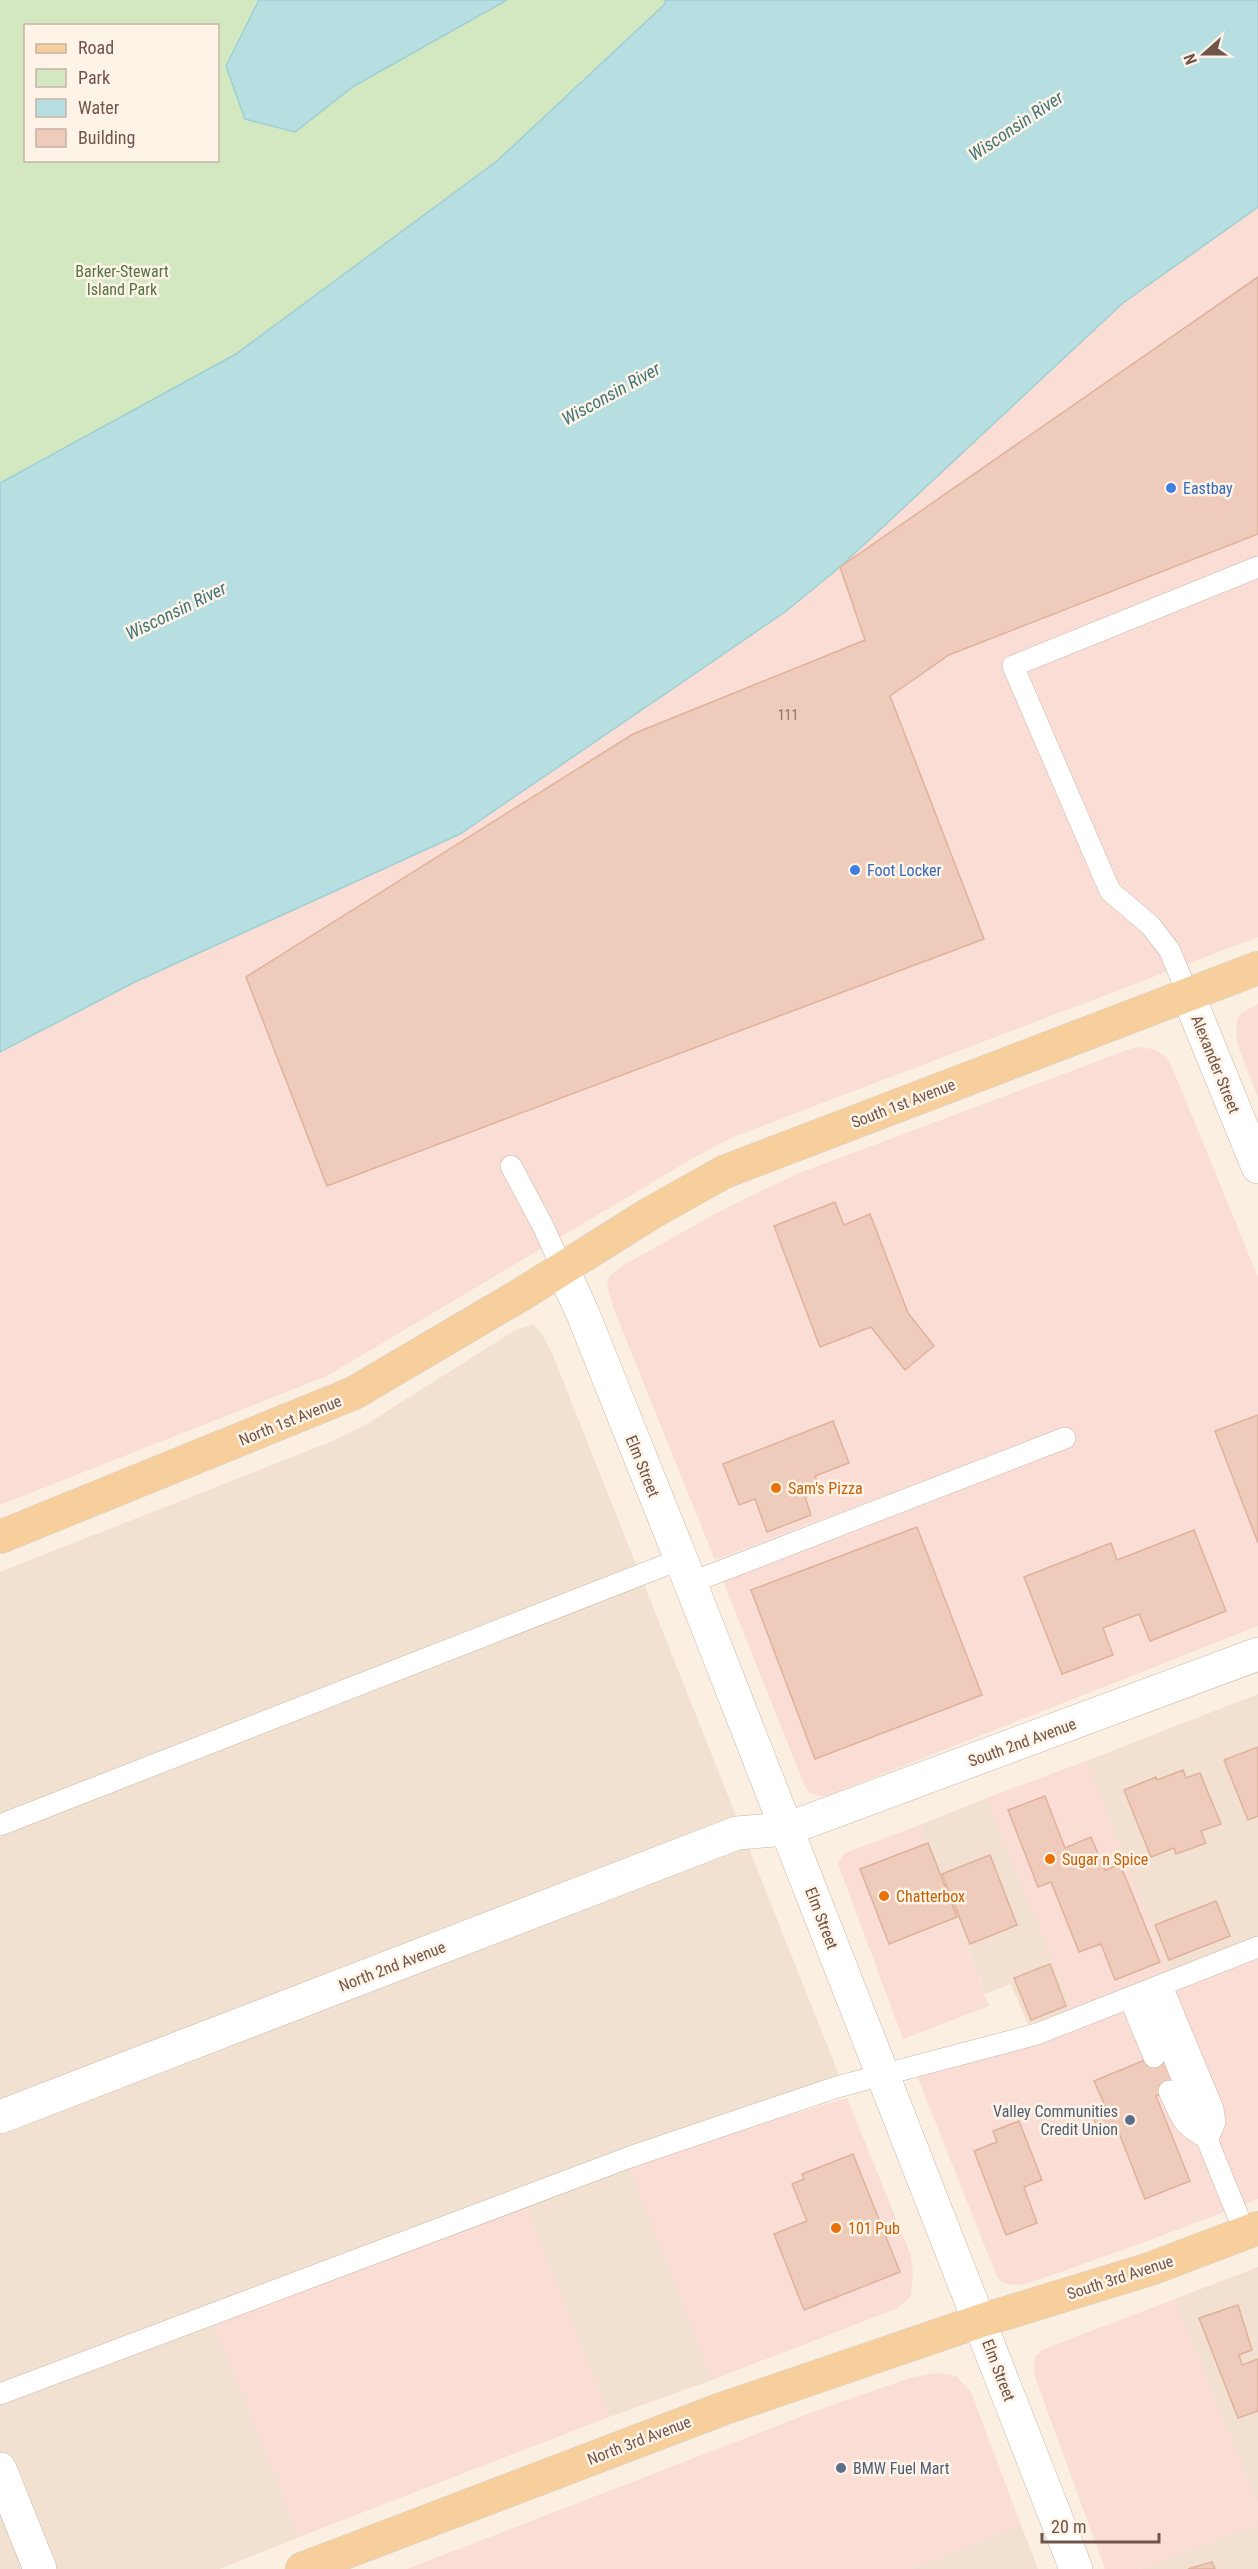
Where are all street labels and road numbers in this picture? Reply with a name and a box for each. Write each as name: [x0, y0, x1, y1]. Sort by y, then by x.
street label: Alexander Street: [1187, 1012, 1244, 1116]
street label: South 1st Avenue: [848, 1075, 958, 1132]
street label: North 1st Avenue: [236, 1391, 344, 1450]
street label: Elm Street: [622, 1433, 664, 1500]
street label: South 2nd Avenue: [966, 1714, 1079, 1771]
street label: Elm Street: [801, 1885, 842, 1952]
street label: North 2nd Avenue: [336, 1937, 448, 1996]
street label: South 3rd Avenue: [1065, 2251, 1176, 2304]
street label: Elm Street: [978, 2337, 1019, 2404]
street label: North 3rd Avenue: [585, 2412, 694, 2469]

